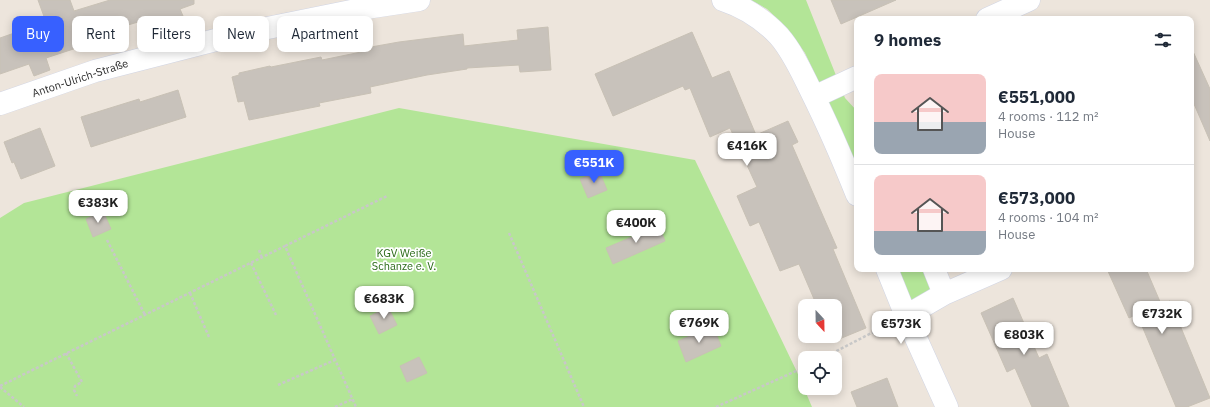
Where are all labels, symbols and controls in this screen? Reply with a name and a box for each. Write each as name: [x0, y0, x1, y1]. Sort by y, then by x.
chip: Buy: [12, 16, 64, 52]
chip: Rent: [72, 16, 129, 52]
chip: Filters: [137, 16, 205, 52]
chip: New: [213, 16, 269, 52]
chip: Apartment: [277, 16, 373, 52]
text: 9 homes: [874, 29, 941, 51]
icon: filters: [1152, 29, 1174, 51]
street label: Anton-Ulrich-Straße: [30, 56, 130, 100]
text: €551,000: [998, 86, 1075, 108]
icon: home: [906, 90, 954, 138]
text: 4 rooms · 112 m²: [998, 108, 1099, 125]
text: House: [998, 125, 1035, 142]
pin: €416K: [719, 133, 775, 167]
text: €416K: [727, 137, 767, 154]
pin: €551K: [566, 150, 622, 184]
text: €551K: [574, 154, 614, 171]
text: €573,000: [998, 187, 1075, 209]
pin: €383K: [70, 190, 126, 224]
icon: home: [906, 191, 954, 239]
text: €383K: [78, 194, 118, 211]
text: 4 rooms · 104 m²: [998, 209, 1099, 226]
pin: €400K: [608, 210, 664, 244]
text: €400K: [616, 214, 656, 231]
text: House: [998, 226, 1035, 243]
park label: KGV Weiße Schanze e. V.: [372, 246, 436, 273]
pin: €683K: [356, 286, 412, 320]
text: €683K: [364, 290, 404, 307]
north arrow: [798, 299, 842, 343]
map controls: [798, 299, 842, 395]
pin: €732K: [1134, 301, 1190, 335]
text: €732K: [1142, 305, 1182, 322]
pin: €769K: [671, 310, 727, 344]
pin: €573K: [873, 311, 929, 345]
text: €769K: [679, 314, 719, 331]
text: €573K: [881, 315, 921, 332]
pin: €803K: [996, 322, 1052, 356]
text: €803K: [1004, 326, 1044, 343]
button: locate: [798, 351, 842, 395]

